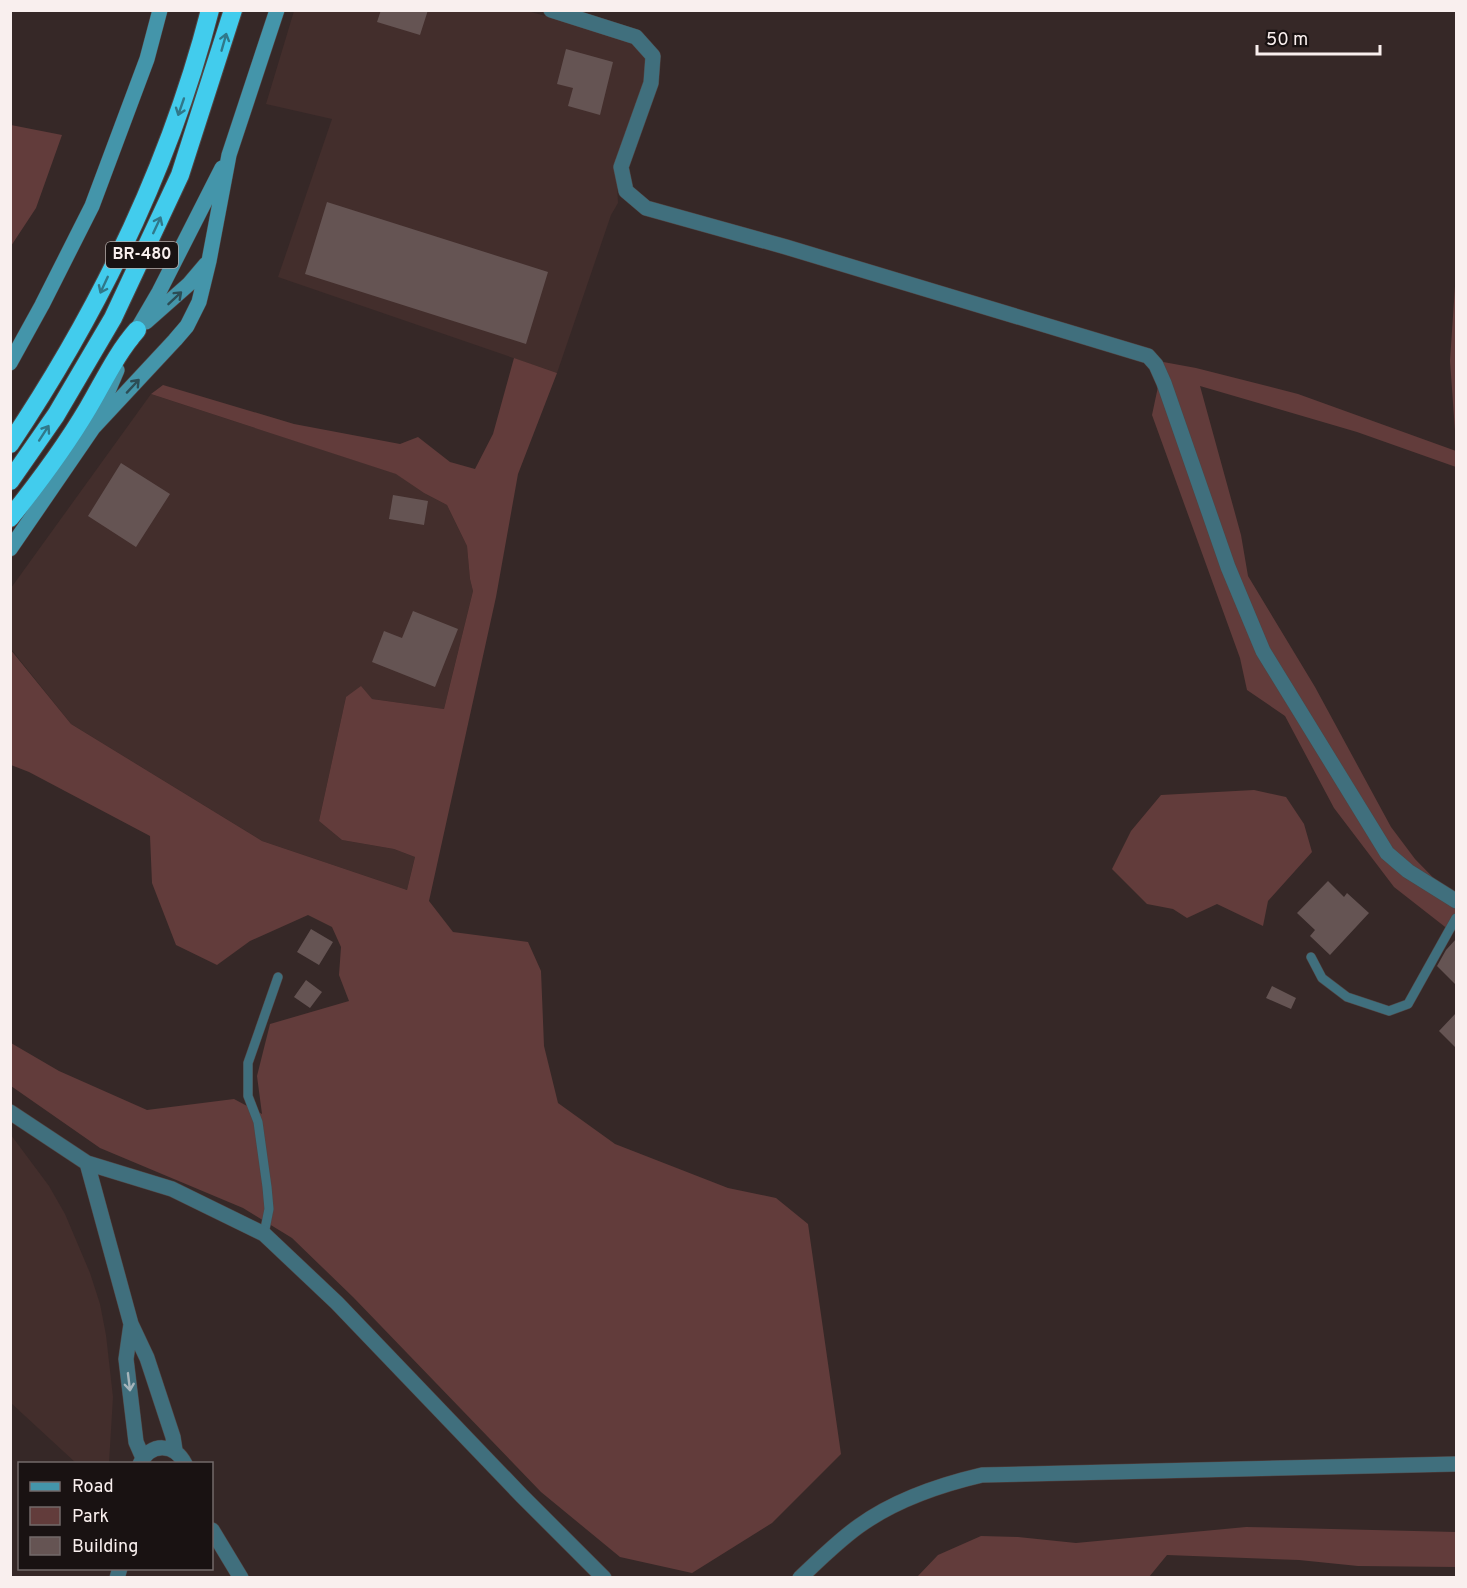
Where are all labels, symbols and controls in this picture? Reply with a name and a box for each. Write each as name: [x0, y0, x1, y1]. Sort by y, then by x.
scale bar: [1257, 18, 1380, 56]
text: 50 m: [1266, 29, 1308, 52]
one-way arrow: [219, 33, 230, 52]
one-way arrow: [175, 97, 186, 116]
one-way arrow: [151, 217, 163, 235]
road number: BR-480: [106, 242, 178, 268]
one-way arrow: [97, 276, 109, 294]
one-way arrow: [167, 291, 182, 305]
one-way arrow: [126, 378, 140, 393]
one-way arrow: [38, 425, 51, 442]
one-way arrow: [124, 1371, 135, 1391]
legend: [18, 1462, 213, 1570]
text: Road: [72, 1476, 114, 1499]
text: Park: [72, 1506, 109, 1529]
text: Building: [72, 1536, 138, 1559]

